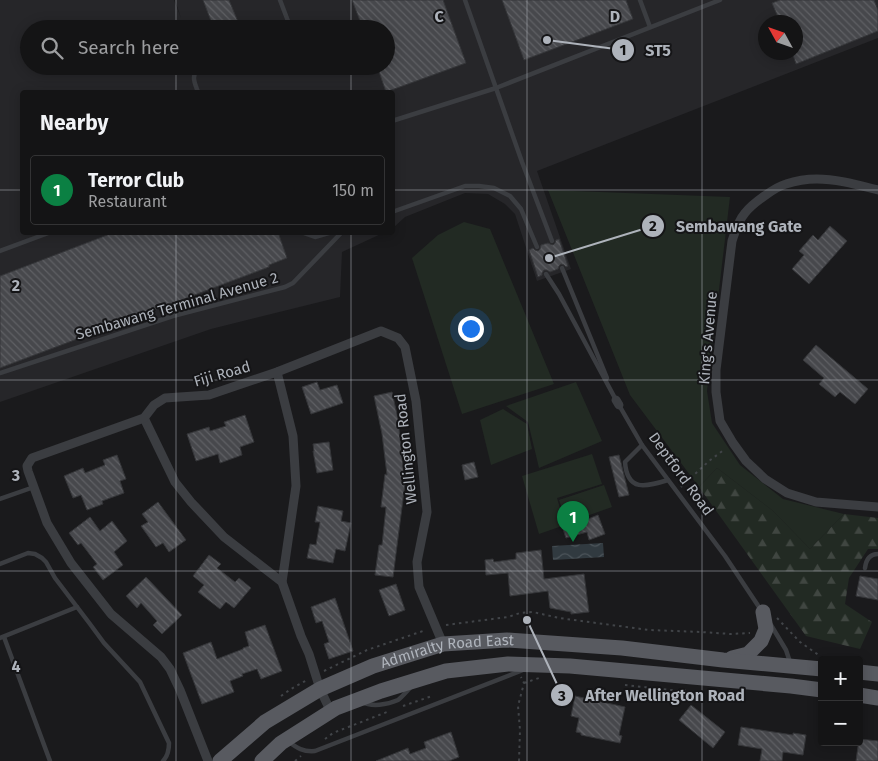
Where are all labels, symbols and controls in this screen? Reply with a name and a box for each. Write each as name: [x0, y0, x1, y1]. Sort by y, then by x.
text: C: [434, 7, 444, 26]
text: D: [610, 7, 620, 26]
north arrow: [758, 15, 803, 60]
search box: [20, 20, 395, 75]
icon: search: [38, 34, 66, 62]
callout: ST5: [610, 35, 681, 66]
text: Search here: [78, 36, 179, 59]
text: 1: [620, 41, 626, 59]
text: ST5: [645, 41, 671, 60]
text: Nearby: [40, 110, 108, 136]
text: Terror Club: [88, 169, 184, 192]
text: 1: [53, 181, 61, 200]
text: 150 m: [332, 181, 374, 200]
text: Restaurant: [88, 192, 167, 211]
callout: Sembawang Gate: [641, 210, 811, 241]
text: 2: [649, 217, 657, 235]
text: Sembawang Gate: [676, 217, 802, 236]
street label: Sembawang Terminal Avenue 2: [74, 268, 280, 344]
text: 2: [12, 276, 20, 295]
street label: King's Avenue: [695, 291, 721, 385]
your location: [458, 316, 484, 342]
street label: Fiji Road: [192, 357, 252, 391]
street label: Wellington Road: [391, 393, 421, 505]
street label: Deptford Road: [645, 429, 717, 519]
text: 3: [11, 466, 20, 485]
pin: 1: [557, 501, 589, 542]
street label: Admiralty Road East: [378, 631, 515, 672]
map controls: [818, 656, 863, 746]
button: +: [818, 656, 863, 701]
text: 4: [11, 657, 21, 676]
callout: After Wellington Road: [550, 680, 755, 711]
text: After Wellington Road: [584, 686, 745, 705]
text: 3: [557, 687, 566, 705]
button: −: [818, 701, 863, 746]

